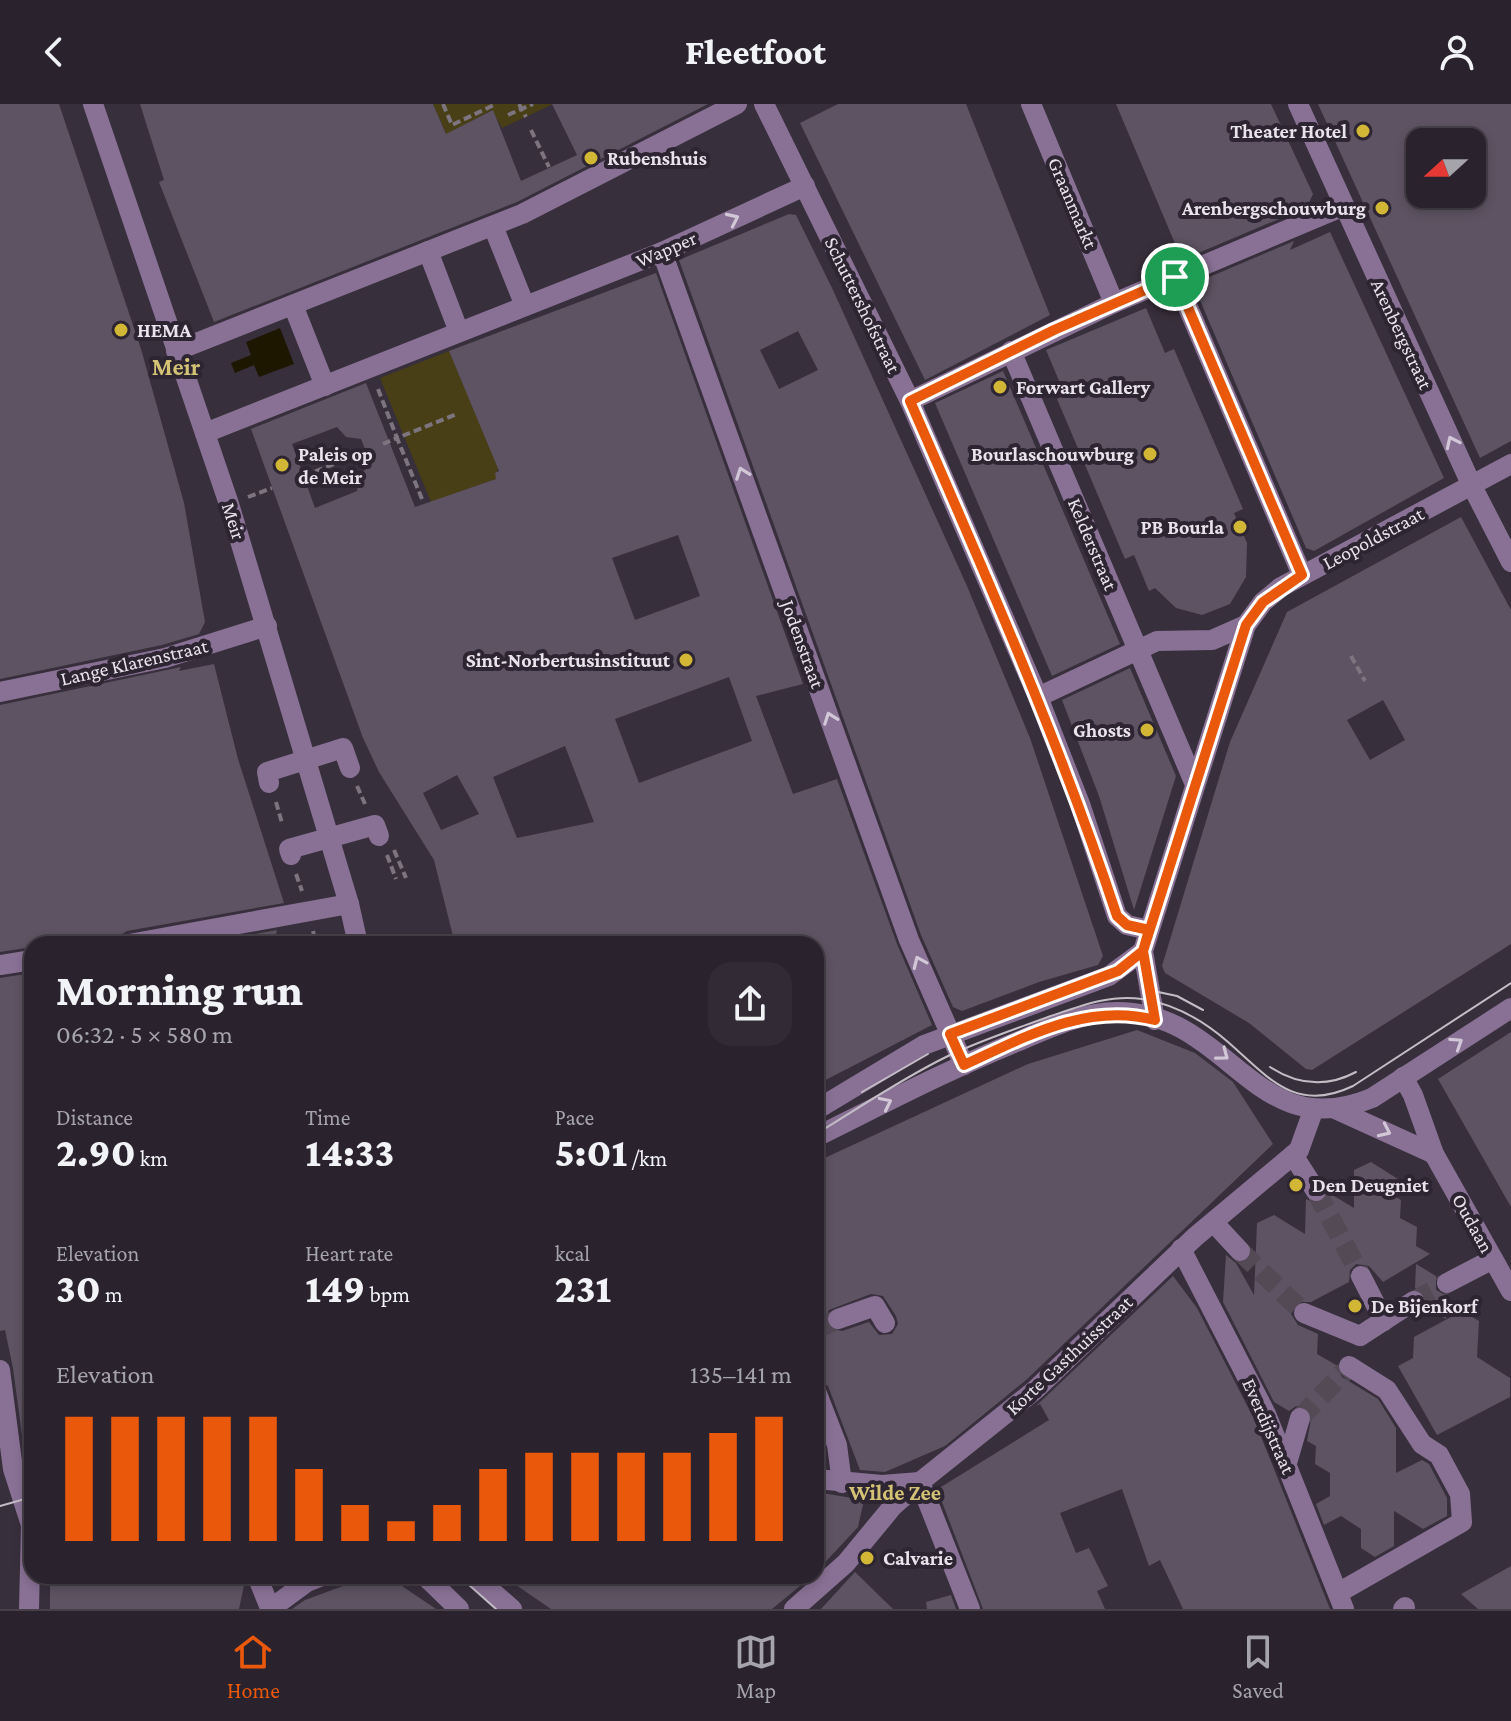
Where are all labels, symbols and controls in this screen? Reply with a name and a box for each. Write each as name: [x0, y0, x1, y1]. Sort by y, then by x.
icon: back: [32, 30, 76, 74]
icon: person: [1435, 30, 1479, 74]
text: Fleetfoot: [685, 32, 826, 72]
place label: Theater Hotel: [1230, 120, 1347, 142]
marker: Theater Hotel: [1354, 122, 1372, 140]
north arrow: [1406, 128, 1486, 208]
map controls: [1406, 128, 1486, 208]
place label: Rubenshuis: [607, 147, 707, 169]
marker: Rubenshuis: [582, 149, 600, 167]
street label: Graanmarkt: [1044, 154, 1102, 252]
place label: Arenbergschouwburg: [1181, 197, 1366, 219]
marker: Arenbergschouwburg: [1373, 199, 1391, 217]
one-way arrow: [725, 213, 739, 229]
street label: Wapper: [632, 226, 700, 272]
street label: Schuttershofstraat: [821, 233, 906, 377]
pin: [1141, 243, 1209, 311]
icon: arrive: [1153, 255, 1197, 299]
street label: Arenbergstraat: [1366, 275, 1437, 393]
place label: HEMA: [137, 319, 192, 341]
marker: HEMA: [112, 321, 130, 339]
district label: Meir: [152, 353, 201, 380]
place label: Forwart Gallery: [1016, 376, 1151, 398]
marker: Forwart Gallery: [991, 378, 1009, 396]
one-way arrow: [1446, 435, 1462, 450]
place label: Paleis op de Meir: [298, 443, 373, 488]
place label: Bourlaschouwburg: [971, 443, 1134, 465]
marker: Bourlaschouwburg: [1141, 445, 1159, 463]
marker: Paleis op de Meir: [273, 456, 291, 474]
one-way arrow: [735, 467, 752, 481]
street label: Kelderstraat: [1064, 495, 1122, 594]
street label: Meir: [218, 500, 250, 542]
street label: Leopoldstraat: [1319, 502, 1428, 575]
place label: PB Bourla: [1140, 516, 1224, 538]
marker: PB Bourla: [1231, 518, 1249, 536]
street label: Jodenstraat: [775, 595, 829, 692]
street label: Lange Klarenstraat: [58, 634, 210, 691]
place label: Sint-Norbertusinstituut: [466, 649, 671, 671]
marker: Sint-Norbertusinstituut: [677, 651, 695, 669]
one-way arrow: [823, 712, 839, 726]
place label: Ghosts: [1073, 719, 1131, 741]
marker: Ghosts: [1138, 721, 1156, 739]
one-way arrow: [913, 956, 929, 970]
button: share: [708, 962, 792, 1046]
text: Morning run: [56, 966, 303, 1014]
text: 06:32 · 5 × 580 m: [56, 1020, 233, 1049]
one-way arrow: [1448, 1037, 1463, 1052]
one-way arrow: [1215, 1046, 1229, 1060]
one-way arrow: [877, 1097, 892, 1112]
text: Distance: [56, 1105, 133, 1130]
text: Time: [305, 1105, 350, 1130]
text: Pace: [555, 1105, 594, 1130]
one-way arrow: [1377, 1121, 1391, 1137]
text: 2.90: [56, 1130, 136, 1175]
text: 14:33: [305, 1130, 394, 1175]
text: 5:01: [555, 1130, 627, 1175]
text: km: [136, 1146, 168, 1171]
text: /km: [627, 1146, 667, 1171]
place label: Den Deugniet: [1312, 1174, 1430, 1196]
marker: Den Deugniet: [1287, 1176, 1305, 1194]
street label: Oudaan: [1448, 1190, 1498, 1256]
text: Elevation: [56, 1241, 139, 1266]
text: Heart rate: [305, 1241, 393, 1266]
text: kcal: [555, 1241, 590, 1266]
text: 30: [56, 1266, 101, 1311]
text: 149: [305, 1266, 365, 1311]
text: 231: [555, 1266, 611, 1311]
text: m: [101, 1282, 123, 1307]
text: bpm: [365, 1282, 410, 1307]
street label: Korte Gasthuisstraat: [1001, 1291, 1137, 1419]
place label: De Bijenkorf: [1371, 1295, 1479, 1318]
marker: De Bijenkorf: [1346, 1297, 1364, 1315]
text: Elevation: [56, 1360, 154, 1389]
text: 135–141 m: [690, 1360, 792, 1389]
street label: Everdijstraat: [1237, 1375, 1300, 1478]
district label: Wilde Zee: [848, 1480, 941, 1505]
place label: Calvarie: [883, 1547, 953, 1569]
marker: Calvarie: [858, 1549, 876, 1567]
tab: Home: [227, 1630, 280, 1703]
tab: Map: [734, 1630, 778, 1703]
tab: Saved: [1232, 1630, 1284, 1703]

